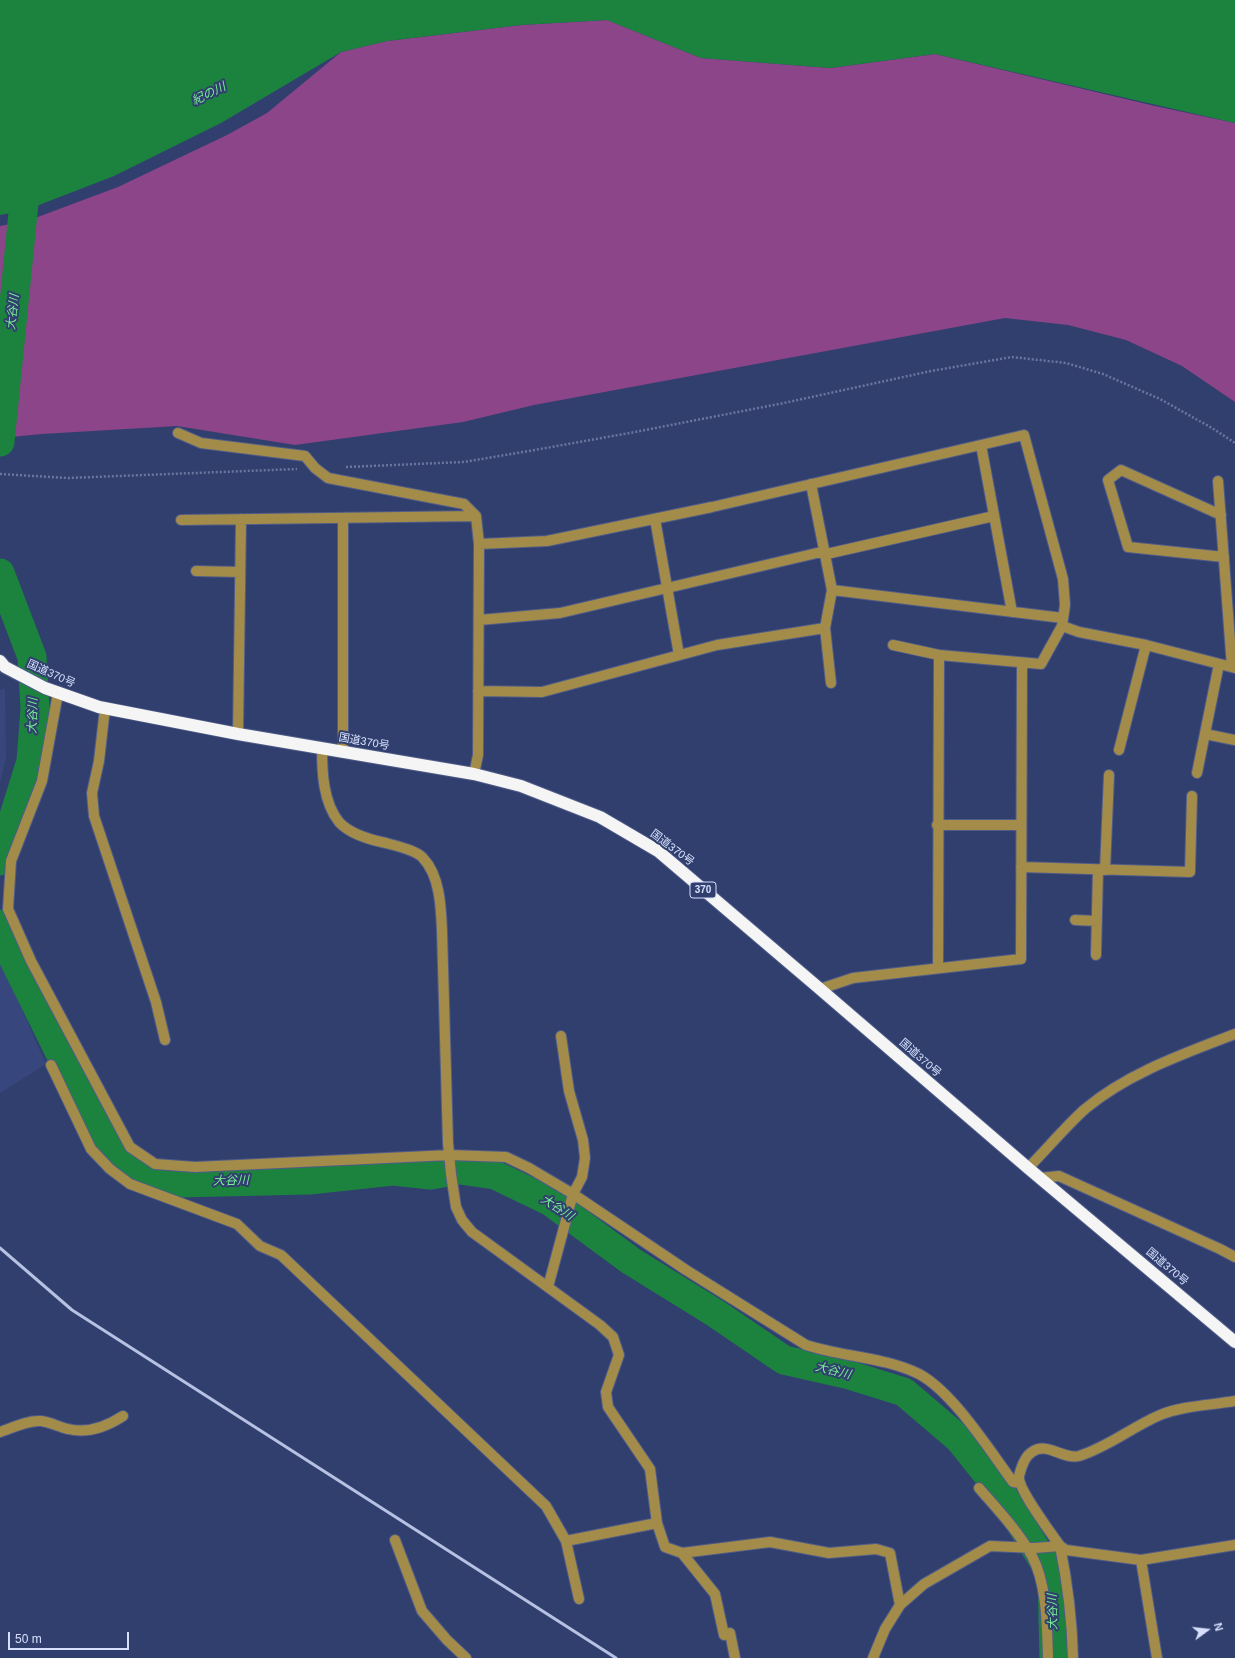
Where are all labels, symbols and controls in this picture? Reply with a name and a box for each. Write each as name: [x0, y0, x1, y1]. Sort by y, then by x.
water label: 紀の川: [190, 80, 228, 108]
water label: 大谷川: [4, 293, 22, 331]
street label: 国道370号: [25, 658, 77, 690]
water label: 大谷川: [25, 698, 41, 734]
street label: 国道370号: [338, 731, 390, 753]
street label: 国道370号: [648, 827, 696, 869]
road number: 370: [690, 882, 716, 898]
street label: 国道370号: [896, 1036, 944, 1080]
water label: 大谷川: [213, 1173, 249, 1189]
water label: 大谷川: [538, 1192, 576, 1224]
street label: 国道370号: [1143, 1245, 1191, 1289]
water label: 大谷川: [814, 1360, 852, 1382]
water label: 大谷川: [1045, 1594, 1061, 1630]
north arrow: [1187, 1610, 1227, 1650]
text: N: [1212, 1621, 1225, 1632]
scale bar: [10, 1624, 131, 1650]
text: 50 m: [15, 1632, 42, 1646]

